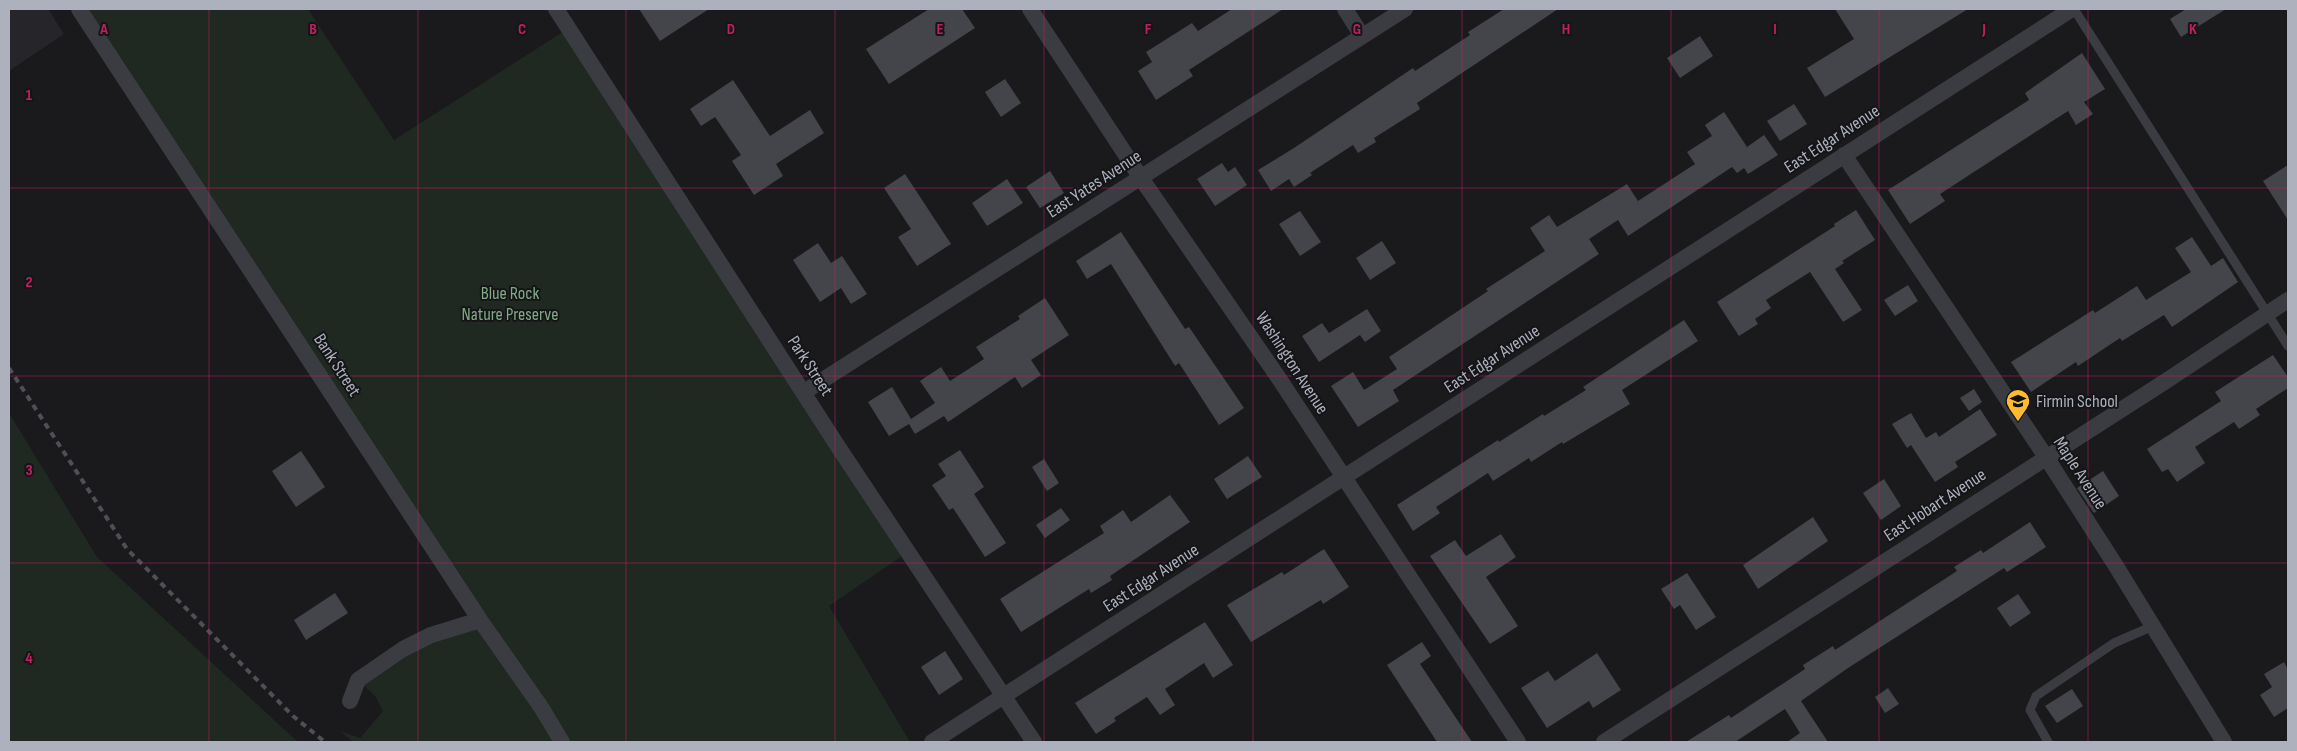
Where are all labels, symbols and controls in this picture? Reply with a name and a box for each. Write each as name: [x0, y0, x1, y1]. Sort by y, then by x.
text: A: [99, 20, 108, 39]
text: B: [309, 20, 317, 39]
text: C: [518, 20, 526, 39]
text: D: [727, 20, 735, 39]
text: E: [937, 20, 944, 39]
text: F: [1145, 20, 1152, 39]
text: G: [1353, 20, 1361, 39]
text: H: [1562, 20, 1570, 39]
text: I: [1773, 20, 1777, 39]
text: J: [1981, 20, 1986, 39]
text: K: [2189, 20, 2197, 39]
text: 1: [26, 86, 33, 105]
street label: East Edgar Avenue: [1780, 100, 1884, 178]
street label: East Yates Avenue: [1043, 146, 1145, 222]
text: 2: [25, 273, 33, 292]
park label: Blue Rock Nature Preserve: [462, 283, 558, 325]
street label: Washington Avenue: [1251, 308, 1333, 418]
street label: East Edgar Avenue: [1440, 320, 1544, 398]
street label: Bank Street: [309, 330, 365, 401]
street label: Park Street: [783, 332, 837, 400]
school or university icon: Firmin School: [2005, 388, 2031, 422]
place label: Firmin School: [2036, 391, 2118, 412]
street label: Maple Avenue: [2049, 433, 2111, 513]
text: 3: [25, 461, 33, 480]
street label: East Hobart Avenue: [1880, 464, 1990, 546]
street label: East Edgar Avenue: [1099, 539, 1203, 617]
text: 4: [25, 649, 33, 668]

